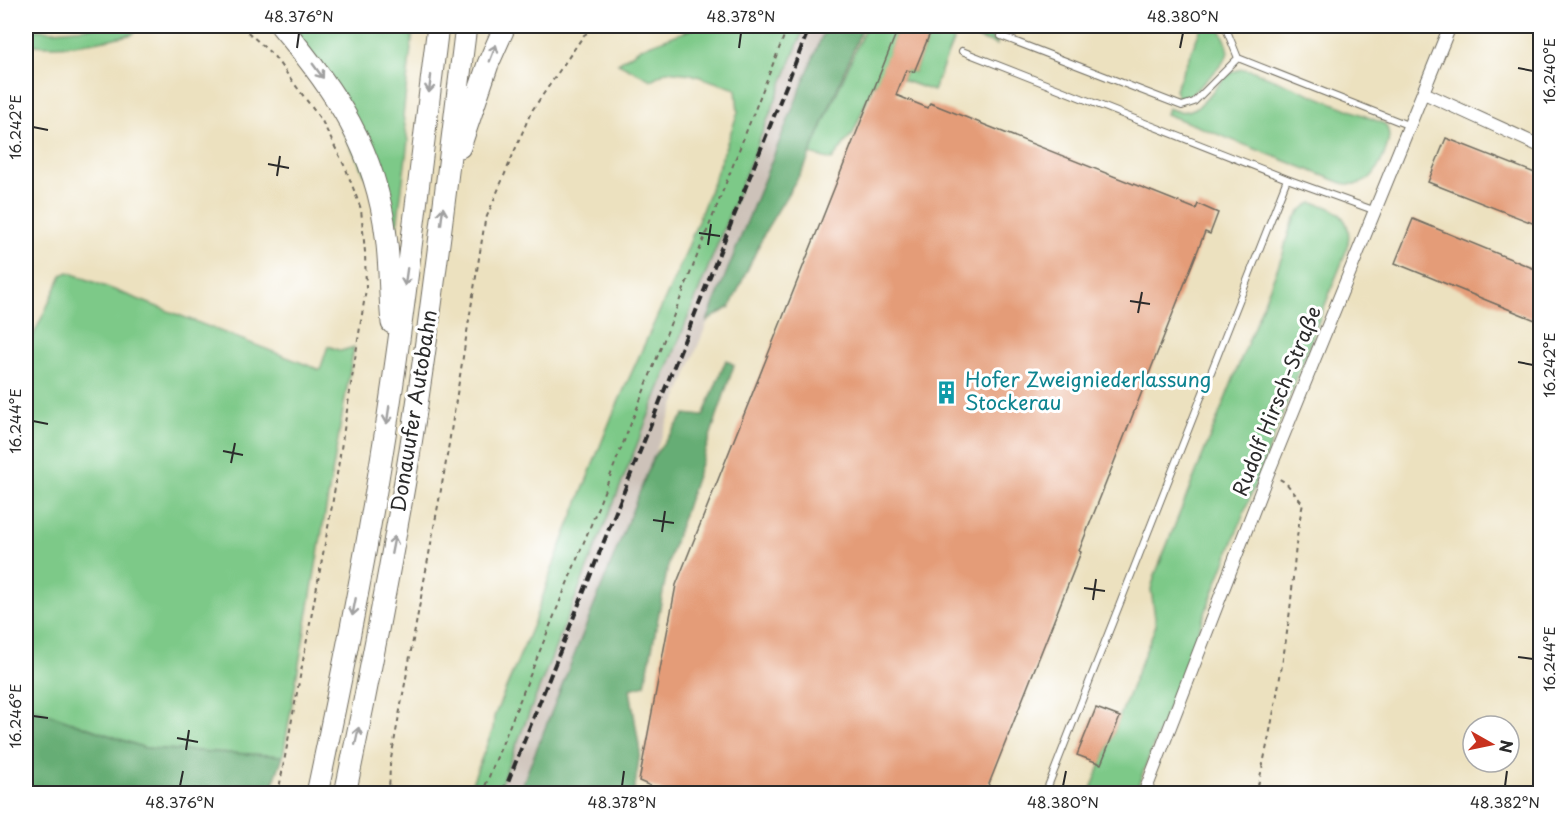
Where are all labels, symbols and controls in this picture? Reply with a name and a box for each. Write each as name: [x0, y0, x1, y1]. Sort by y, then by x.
text: 48.376°N: [264, 4, 334, 27]
text: 48.378°N: [707, 4, 775, 27]
text: 48.380°N: [1147, 4, 1219, 27]
text: 16.240°E: [1537, 38, 1560, 104]
one-way arrow: [488, 44, 499, 63]
one-way arrow: [312, 63, 324, 79]
one-way arrow: [425, 73, 436, 93]
text: 16.242°E: [3, 94, 26, 160]
one-way arrow: [437, 206, 448, 226]
one-way arrow: [401, 267, 412, 286]
street label: Rudolf Hirsch-Straße: [1224, 301, 1328, 500]
street label: Donauufer Autobahn: [382, 308, 444, 514]
text: 16.242°E: [1537, 332, 1560, 398]
place label: Hofer Zweigniederlassung Stockerau: [965, 364, 1211, 417]
building icon: Hofer Zweigniederlassung Stockerau: [934, 379, 960, 405]
text: 16.244°E: [3, 388, 26, 454]
one-way arrow: [382, 405, 393, 425]
one-way arrow: [388, 535, 399, 555]
one-way arrow: [348, 597, 359, 617]
text: 16.244°E: [1537, 626, 1560, 692]
text: 16.246°E: [3, 684, 26, 748]
north arrow: [1461, 714, 1521, 774]
one-way arrow: [352, 727, 363, 747]
text: N: [1494, 738, 1520, 755]
text: 48.376°N: [145, 790, 215, 813]
text: 48.378°N: [588, 790, 656, 813]
text: 48.380°N: [1027, 790, 1099, 813]
text: 48.382°N: [1470, 790, 1540, 813]

